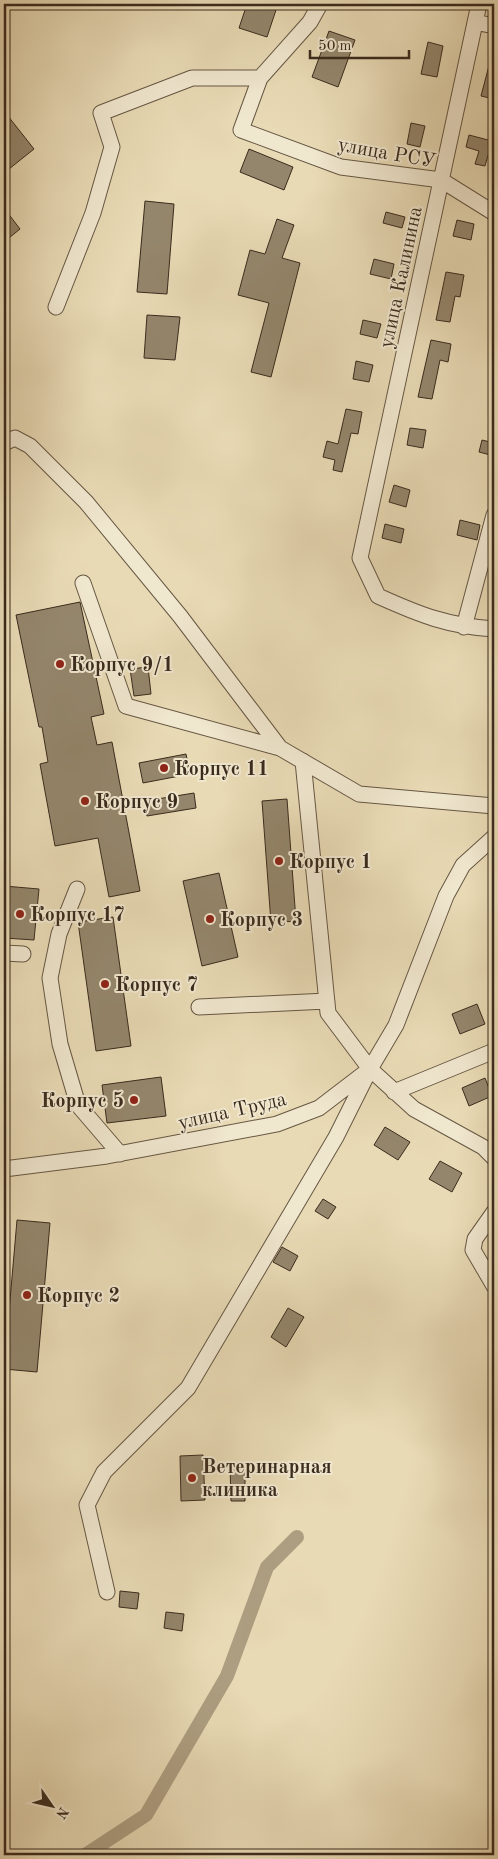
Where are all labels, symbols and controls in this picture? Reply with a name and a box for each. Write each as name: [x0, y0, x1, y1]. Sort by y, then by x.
scale bar: [310, 28, 409, 60]
text: 50 m: [318, 39, 352, 54]
street label: улица РСУ: [336, 136, 437, 172]
street label: улица Калинина: [377, 205, 427, 350]
place label: Корпус 9/1: [70, 656, 174, 676]
marker: Корпус 9/1: [54, 658, 66, 670]
place label: Корпус 11: [174, 760, 269, 780]
marker: Корпус 11: [158, 762, 170, 774]
place label: Корпус 9: [95, 793, 178, 813]
marker: Корпус 9: [79, 795, 91, 807]
place label: Корпус 1: [289, 853, 372, 873]
marker: Корпус 1: [273, 855, 285, 867]
place label: Корпус 17: [30, 906, 125, 926]
marker: Корпус 17: [14, 908, 26, 920]
place label: Корпус 3: [220, 911, 303, 931]
marker: Корпус 3: [204, 913, 216, 925]
place label: Корпус 7: [115, 976, 198, 996]
marker: Корпус 7: [99, 978, 111, 990]
street label: улица Труда: [176, 1090, 289, 1134]
place label: Корпус 5: [41, 1091, 124, 1112]
marker: Корпус 5: [128, 1094, 140, 1106]
place label: Корпус 2: [37, 1287, 120, 1307]
marker: Корпус 2: [21, 1289, 33, 1301]
place label: Ветеринарная клиника: [202, 1458, 332, 1501]
marker: Ветеринарная клиника: [186, 1472, 198, 1484]
north arrow: [28, 1782, 78, 1832]
text: N: [53, 1804, 71, 1821]

